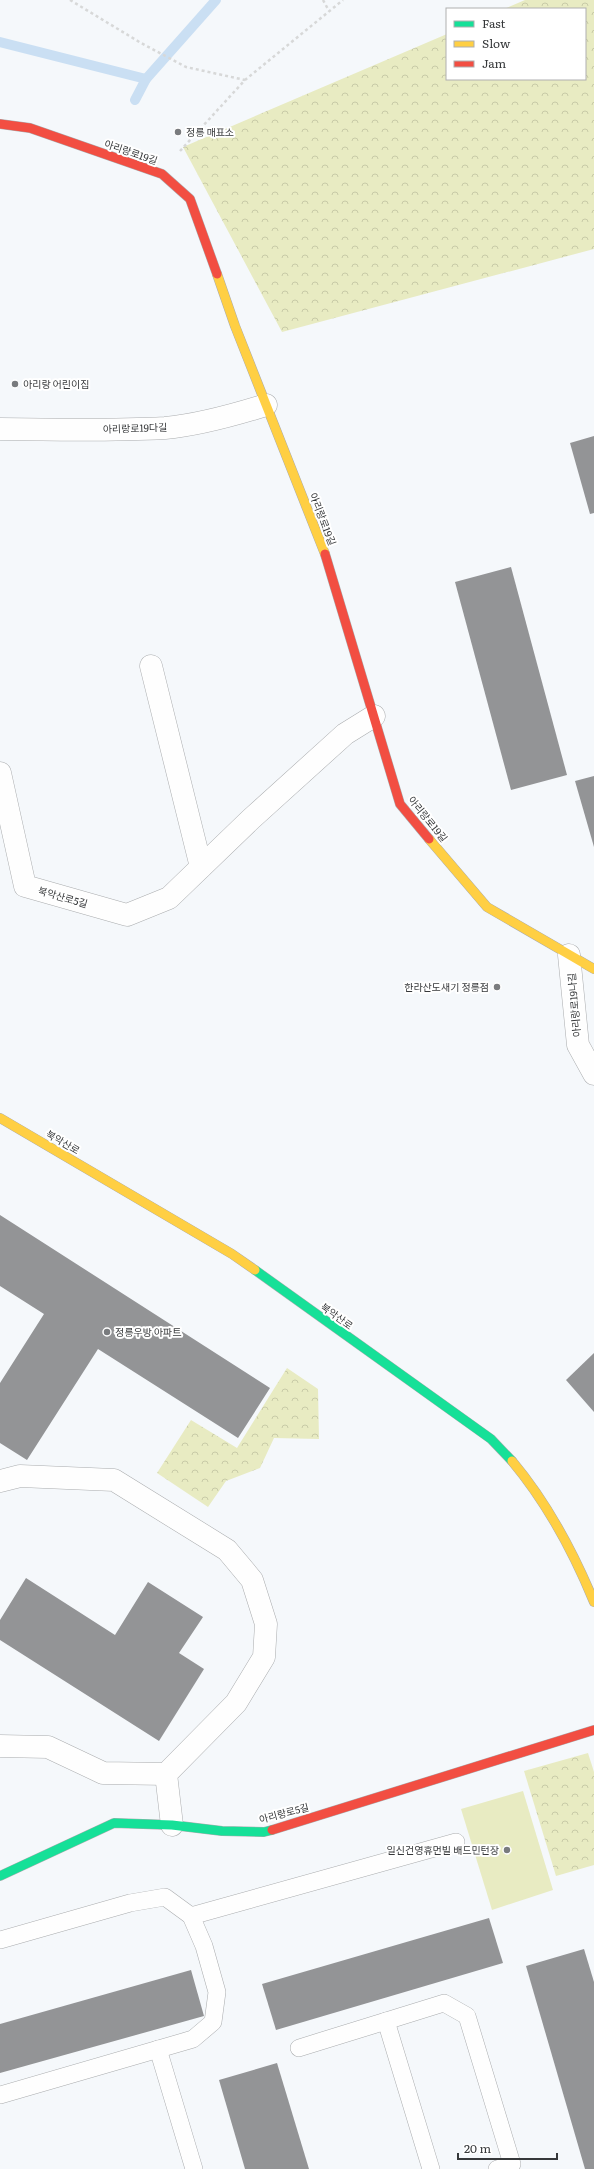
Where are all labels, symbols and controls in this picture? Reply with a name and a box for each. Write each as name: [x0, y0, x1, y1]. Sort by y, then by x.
legend: [446, 8, 586, 80]
text: Fast: [482, 14, 506, 32]
text: Slow: [482, 34, 511, 52]
text: Jam: [482, 54, 507, 72]
place label: 정릉 매표소: [186, 124, 234, 139]
marker: 정릉 매표소: [173, 127, 183, 137]
street label: 아리랑로19길: [103, 135, 160, 168]
place label: 아리랑 어린이집: [23, 376, 89, 391]
marker: 아리랑 어린이집: [10, 379, 20, 389]
street label: 아리랑로19다길: [102, 419, 167, 436]
street label: 아리랑로19길: [307, 490, 340, 547]
street label: 아리랑로19길: [405, 792, 452, 845]
street label: 북악산로5길: [37, 882, 90, 911]
street label: 아리랑로19나길: [563, 972, 584, 1038]
place label: 한라산도새기 정릉점: [404, 979, 489, 994]
marker: 한라산도새기 정릉점: [492, 982, 502, 992]
street label: 북악산로: [44, 1126, 83, 1157]
street label: 북악산로: [318, 1299, 357, 1332]
place label: 정릉우방 아파트: [115, 1324, 181, 1339]
marker: 정릉우방 아파트: [102, 1327, 112, 1337]
street label: 아리랑로5길: [257, 1799, 310, 1826]
place label: 일신건영휴먼빌 배드민턴장: [387, 1842, 499, 1857]
marker: 일신건영휴먼빌 배드민턴장: [502, 1845, 512, 1855]
scale bar: [458, 2135, 557, 2161]
text: 20 m: [464, 2139, 491, 2157]

